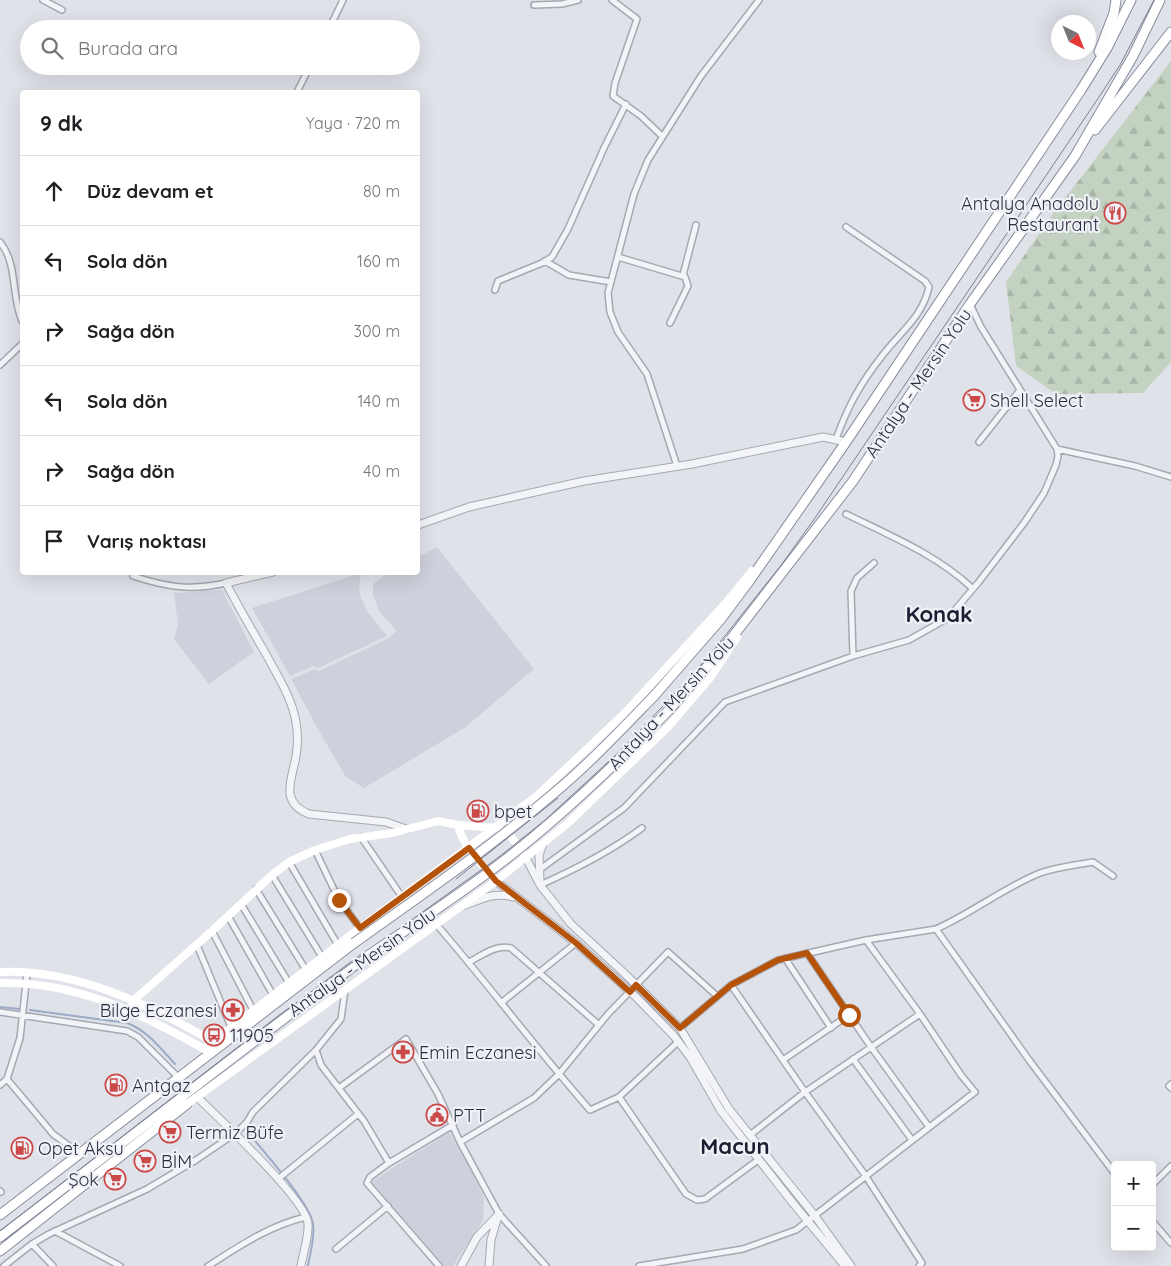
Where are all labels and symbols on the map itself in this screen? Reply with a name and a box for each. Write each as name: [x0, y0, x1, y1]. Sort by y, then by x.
north arrow: [1051, 15, 1096, 60]
place label: Antalya Anadolu Restaurant: [961, 192, 1099, 236]
restaurant icon: Antalya Anadolu Restaurant: [1103, 201, 1127, 225]
street label: Antalya - Mersin Yolu: [860, 304, 976, 462]
supermarket icon: Shell Select: [962, 388, 986, 412]
place label: Shell Select: [990, 389, 1084, 412]
district label: Konak: [905, 600, 973, 628]
street label: Antalya - Mersin Yolu: [603, 631, 739, 775]
fuel station icon: bpet: [466, 799, 490, 823]
place label: bpet: [494, 800, 532, 823]
route end: [328, 889, 351, 912]
street label: Antalya - Mersin Yolu: [284, 902, 440, 1022]
pharmacy icon: Bilge Eczanesi: [221, 998, 245, 1022]
place label: Bilge Eczanesi: [100, 999, 217, 1022]
route start: [838, 1004, 861, 1027]
bus stop icon: 11905: [202, 1023, 226, 1047]
place label: 11905: [230, 1024, 274, 1047]
pharmacy icon: Emin Eczanesi: [391, 1040, 415, 1064]
place label: Emin Eczanesi: [419, 1041, 537, 1064]
fuel station icon: Antgaz: [104, 1073, 128, 1097]
place label: Antgaz: [132, 1074, 191, 1097]
public building icon: PTT: [425, 1103, 449, 1127]
place label: PTT: [453, 1104, 486, 1127]
supermarket icon: Termiz Büfe: [158, 1120, 182, 1144]
place label: Termiz Büfe: [186, 1121, 284, 1144]
district label: Macun: [700, 1132, 770, 1160]
fuel station icon: Opet Aksu: [10, 1136, 34, 1160]
place label: Opet Aksu: [38, 1137, 124, 1160]
supermarket icon: BİM: [133, 1149, 157, 1173]
place label: BİM: [161, 1150, 192, 1173]
supermarket icon: Şok: [103, 1167, 127, 1191]
place label: Şok: [68, 1168, 99, 1191]

